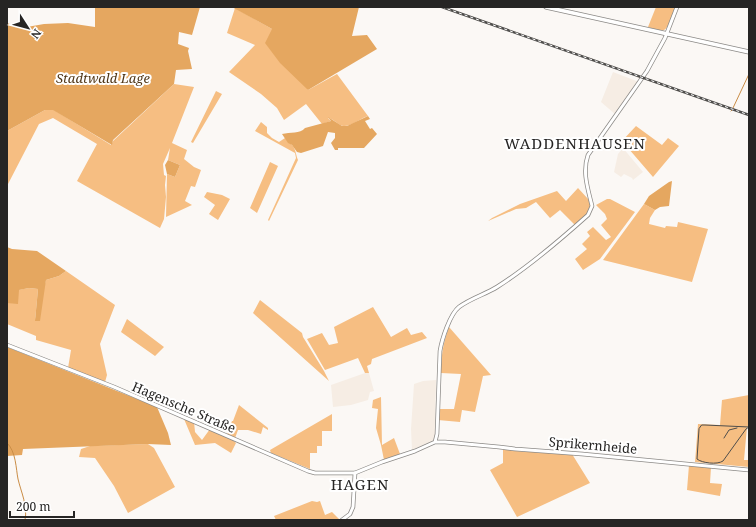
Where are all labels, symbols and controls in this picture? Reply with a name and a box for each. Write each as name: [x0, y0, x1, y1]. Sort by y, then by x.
north arrow: [8, 8, 48, 48]
text: N: [28, 26, 45, 42]
park label: Stadtwald Lage: [56, 69, 151, 87]
district label: WADDENHAUSEN: [504, 133, 646, 153]
street label: Hagensche Straße: [129, 377, 239, 437]
street label: Sprikernheide: [548, 432, 638, 458]
district label: HAGEN: [331, 474, 389, 494]
scale bar: [10, 493, 74, 519]
text: 200 m: [16, 498, 51, 515]

